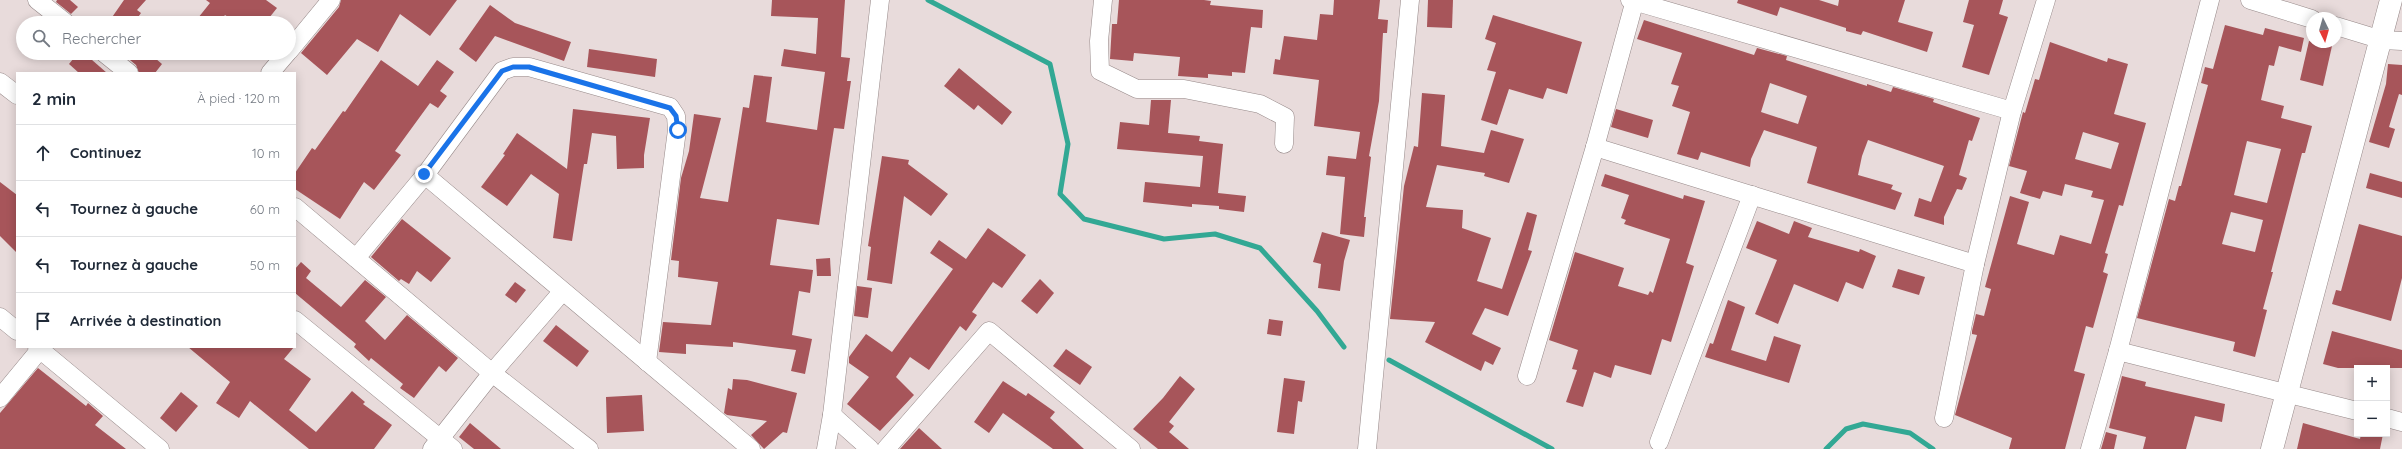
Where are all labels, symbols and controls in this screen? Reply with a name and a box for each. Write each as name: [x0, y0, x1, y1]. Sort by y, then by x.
north arrow: [2306, 12, 2342, 48]
search box: [16, 16, 296, 60]
icon: search: [30, 27, 52, 49]
text: Rechercher: [62, 29, 141, 48]
text: 2 min: [32, 88, 76, 109]
text: À pied · 120 m: [197, 90, 280, 106]
route start: [669, 121, 687, 139]
icon: ahead: [32, 142, 54, 164]
text: Continuez: [70, 143, 141, 162]
text: 10 m: [252, 145, 280, 161]
route end: [415, 165, 433, 183]
icon: left: [32, 198, 54, 220]
text: Tournez à gauche: [70, 199, 198, 218]
text: 60 m: [250, 201, 280, 217]
icon: left: [32, 254, 54, 276]
text: Tournez à gauche: [70, 255, 198, 274]
text: 50 m: [250, 257, 280, 273]
icon: arrive: [32, 310, 54, 332]
text: Arrivée à destination: [70, 311, 222, 330]
map controls: [2354, 365, 2390, 437]
button: +: [2354, 365, 2390, 401]
button: −: [2354, 401, 2390, 437]

